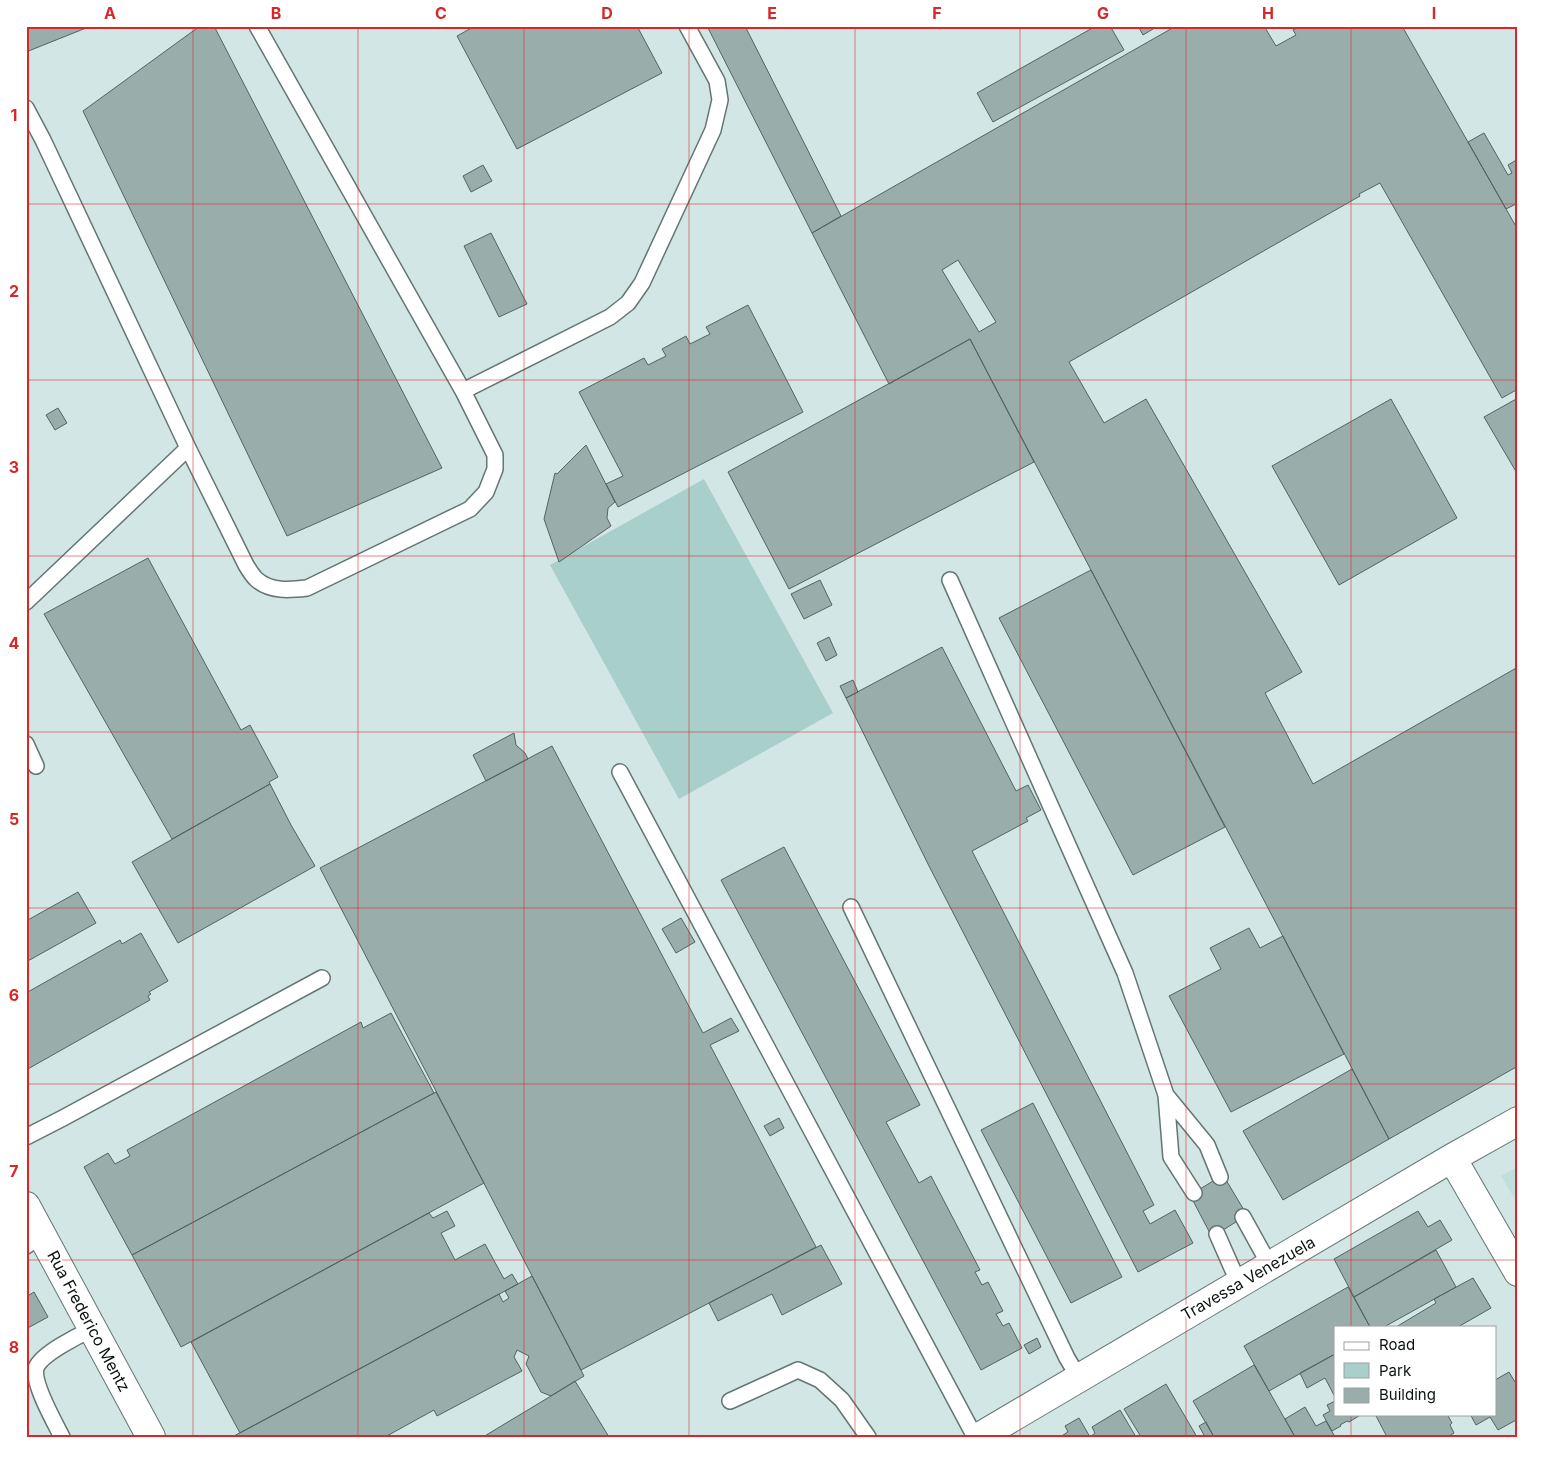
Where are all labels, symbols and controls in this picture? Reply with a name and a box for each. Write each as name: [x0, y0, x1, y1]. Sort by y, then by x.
text: A: [104, 3, 116, 23]
text: B: [271, 3, 281, 23]
text: C: [435, 3, 447, 23]
text: D: [601, 3, 613, 23]
text: E: [767, 3, 777, 23]
text: F: [932, 3, 942, 23]
text: G: [1097, 3, 1109, 23]
text: H: [1262, 3, 1274, 23]
text: I: [1432, 3, 1436, 23]
text: 1: [11, 105, 17, 125]
text: 2: [9, 281, 19, 301]
text: 3: [9, 457, 19, 477]
text: 4: [9, 633, 20, 653]
text: 5: [9, 809, 19, 829]
text: 6: [9, 985, 19, 1005]
text: 7: [9, 1161, 19, 1181]
street label: Travessa Venezuela: [1178, 1232, 1318, 1324]
street label: Rua Frederico Mentz: [43, 1247, 135, 1395]
legend: [1334, 1326, 1496, 1416]
text: Road: [1379, 1335, 1415, 1354]
text: 8: [9, 1337, 19, 1357]
text: Park: [1379, 1361, 1412, 1380]
text: Building: [1379, 1385, 1436, 1404]

